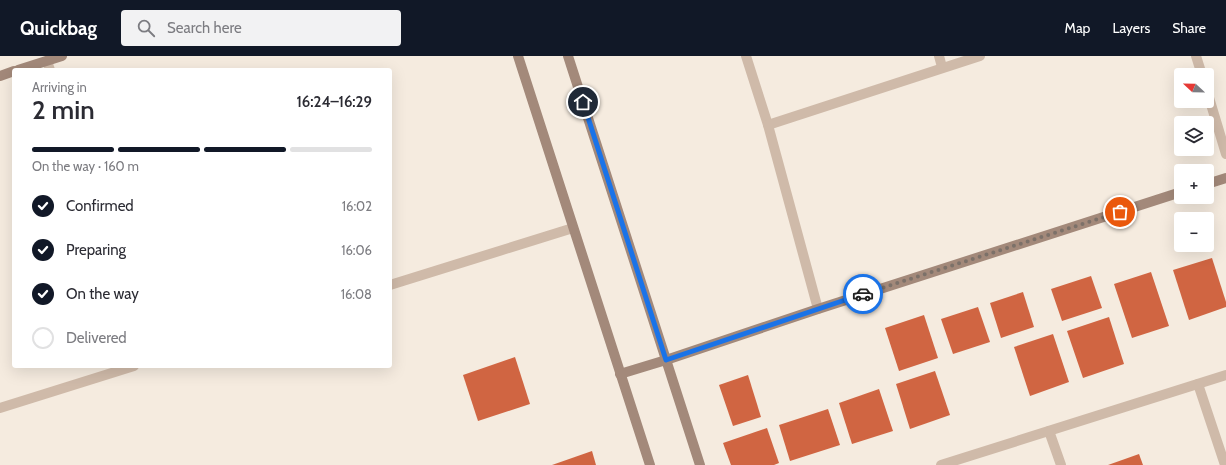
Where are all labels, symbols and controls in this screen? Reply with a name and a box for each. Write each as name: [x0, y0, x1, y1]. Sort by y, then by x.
search box: [121, 10, 401, 46]
text: Quickbag: [20, 17, 97, 40]
icon: search: [135, 17, 157, 39]
text: Search here: [167, 19, 242, 37]
text: Map: [1065, 19, 1090, 37]
text: Layers: [1112, 19, 1150, 37]
text: Share: [1172, 19, 1206, 37]
north arrow: [1174, 68, 1214, 108]
map controls: [1174, 68, 1214, 252]
text: Arriving in: [32, 79, 87, 95]
pin: [566, 85, 600, 119]
icon: home: [572, 91, 594, 113]
text: 16:24–16:29: [297, 93, 372, 111]
text: 2 min: [32, 94, 95, 126]
button: layers: [1174, 116, 1214, 156]
text: On the way · 160 m: [32, 158, 139, 174]
button: +: [1174, 164, 1214, 204]
icon: check: [32, 195, 54, 217]
pin: [1103, 195, 1137, 229]
text: Confirmed: [66, 197, 134, 215]
text: 16:02: [342, 198, 372, 214]
icon: bag: [1109, 201, 1131, 223]
button: −: [1174, 212, 1214, 252]
icon: check: [32, 239, 54, 261]
text: Preparing: [66, 241, 126, 259]
text: 16:06: [341, 242, 372, 258]
courier: [843, 274, 883, 314]
icon: check: [32, 283, 54, 305]
icon: car: [852, 283, 874, 305]
text: On the way: [66, 285, 139, 303]
text: 16:08: [341, 286, 372, 302]
text: Delivered: [66, 329, 127, 347]

